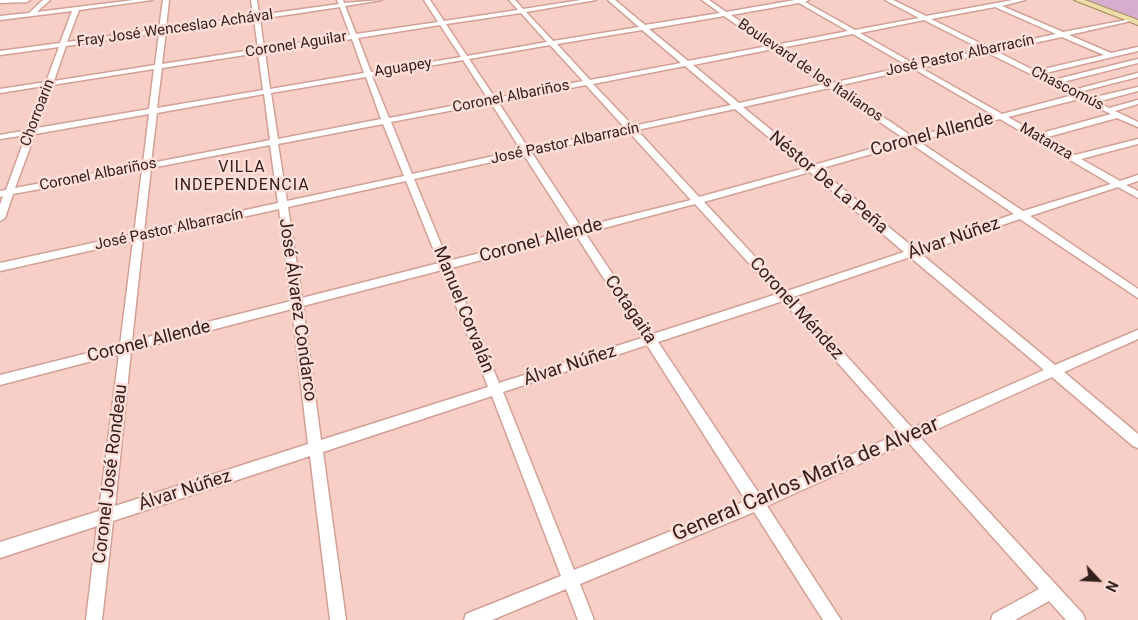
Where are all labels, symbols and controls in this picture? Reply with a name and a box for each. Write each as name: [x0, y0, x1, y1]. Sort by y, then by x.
street label: Fray José Wenceslao Achával: [76, 6, 274, 52]
street label: Boulevard de los Italianos: [734, 16, 886, 126]
street label: Coronel Aguilar: [244, 28, 348, 62]
street label: José Pastor Albarracín: [884, 31, 1036, 81]
street label: Aguapey: [373, 55, 433, 81]
street label: Chascomús: [1027, 63, 1107, 115]
street label: Chorroarin: [17, 77, 59, 149]
street label: Coronel Albariños: [451, 77, 571, 117]
street label: Coronel Allende: [868, 108, 996, 162]
street label: José Pastor Albarracín: [489, 119, 641, 169]
street label: Matanza: [1016, 120, 1076, 164]
street label: Néstor De La Peña: [764, 127, 892, 239]
street label: Coronel Albariños: [38, 155, 158, 195]
district label: VILLA INDEPENDENCIA: [173, 158, 311, 196]
street label: José Pastor Albarracín: [93, 205, 245, 255]
street label: Álvar Núñez: [905, 213, 1003, 265]
street label: Coronel Allende: [477, 214, 605, 268]
street label: José Álvarez Condarco: [273, 217, 321, 403]
street label: Manuel Corvalán: [428, 244, 498, 376]
street label: Coronel Méndez: [744, 253, 848, 365]
street label: Cotagaita: [599, 272, 661, 348]
street label: Coronel Allende: [85, 316, 213, 368]
street label: Álvar Núñez: [521, 341, 619, 391]
street label: Coronel José Rondeau: [89, 383, 133, 565]
street label: General Carlos María de Alvear: [669, 412, 943, 548]
street label: Álvar Núñez: [136, 466, 234, 516]
north arrow: [1073, 555, 1123, 605]
text: N: [1102, 578, 1121, 594]

